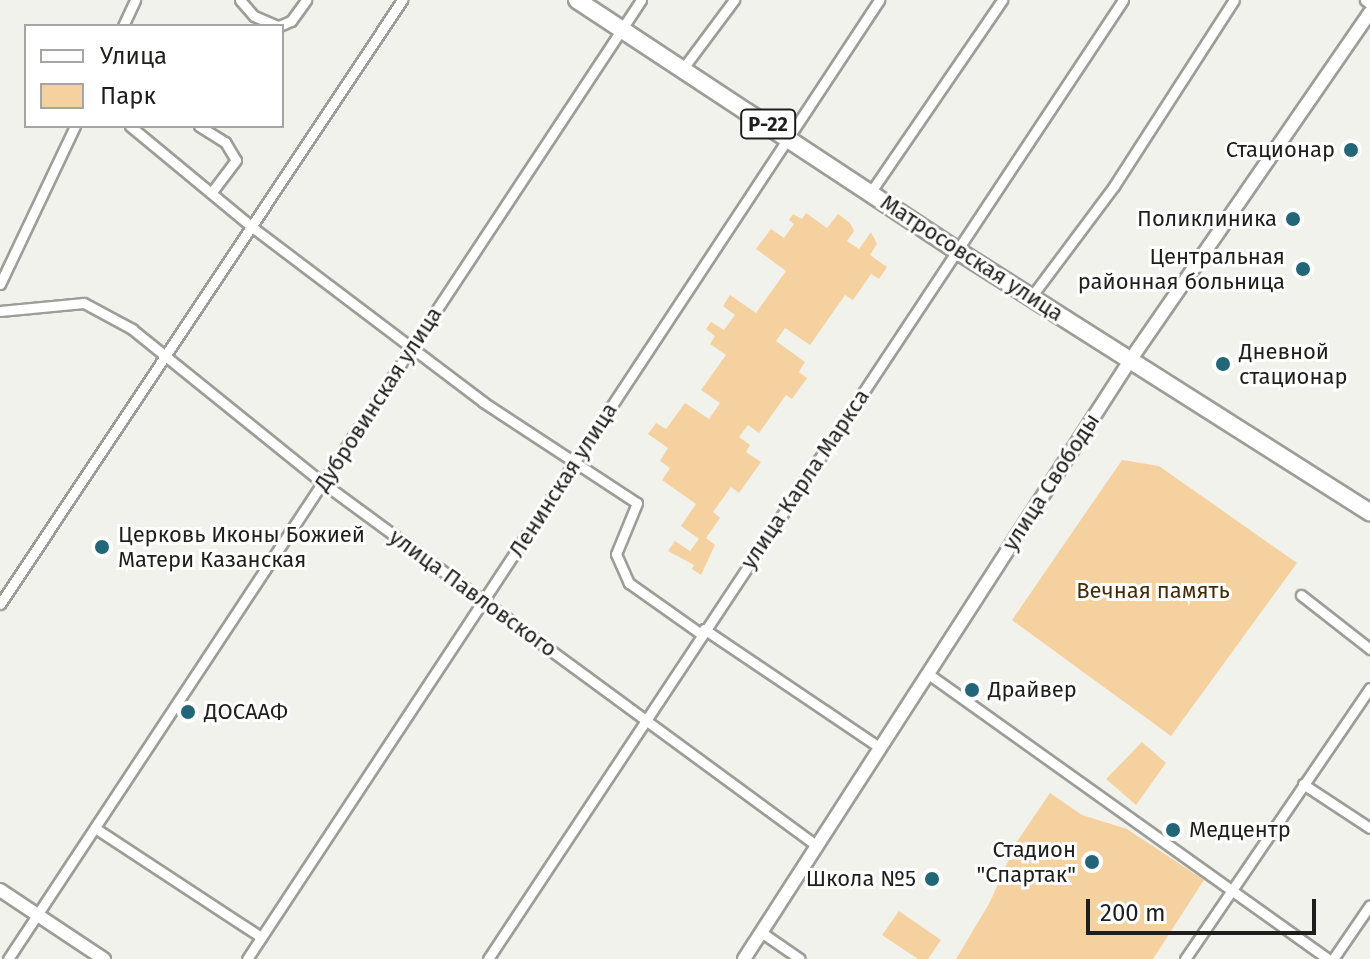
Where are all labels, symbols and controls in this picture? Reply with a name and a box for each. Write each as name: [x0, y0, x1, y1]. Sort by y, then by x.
legend: [24, 24, 284, 128]
text: Улица: [100, 42, 167, 70]
text: Парк: [100, 82, 156, 110]
road number: Р-22: [740, 108, 796, 140]
place label: Стационар: [1226, 137, 1335, 163]
marker: Стационар: [1342, 141, 1360, 159]
street label: Матросовская улица: [876, 189, 1068, 327]
place label: Поликлиника: [1137, 206, 1277, 232]
marker: Поликлиника: [1284, 210, 1302, 228]
place label: Центральная районная больница: [1078, 243, 1285, 294]
marker: Центральная районная больница: [1292, 258, 1314, 280]
street label: Дубровинская улица: [309, 302, 447, 496]
place label: Дневной стационар: [1239, 338, 1348, 390]
marker: Дневной стационар: [1214, 355, 1232, 373]
street label: улица Карла Маркса: [735, 384, 875, 574]
street label: Ленинская улица: [503, 398, 623, 562]
street label: улица Свободы: [997, 409, 1105, 555]
place label: Церковь Иконы Божией Матери Казанская: [118, 521, 365, 572]
street label: улица Павловского: [384, 523, 562, 663]
marker: Церковь Иконы Божией Матери Казанская: [93, 538, 111, 556]
park label: Вечная память: [1076, 578, 1230, 604]
place label: Драйвер: [988, 677, 1077, 703]
marker: Драйвер: [963, 681, 981, 699]
place label: ДОСААФ: [204, 699, 288, 725]
marker: ДОСААФ: [179, 703, 197, 721]
place label: Медцентр: [1189, 817, 1291, 843]
marker: Медцентр: [1164, 821, 1182, 839]
place label: Стадион "Спартак": [977, 836, 1076, 888]
marker: Стадион "Спартак": [1083, 853, 1101, 871]
place label: Школа №5: [806, 866, 916, 892]
marker: Школа №5: [923, 870, 941, 888]
scale bar: [1090, 883, 1320, 933]
text: 200 m: [1100, 899, 1166, 927]

